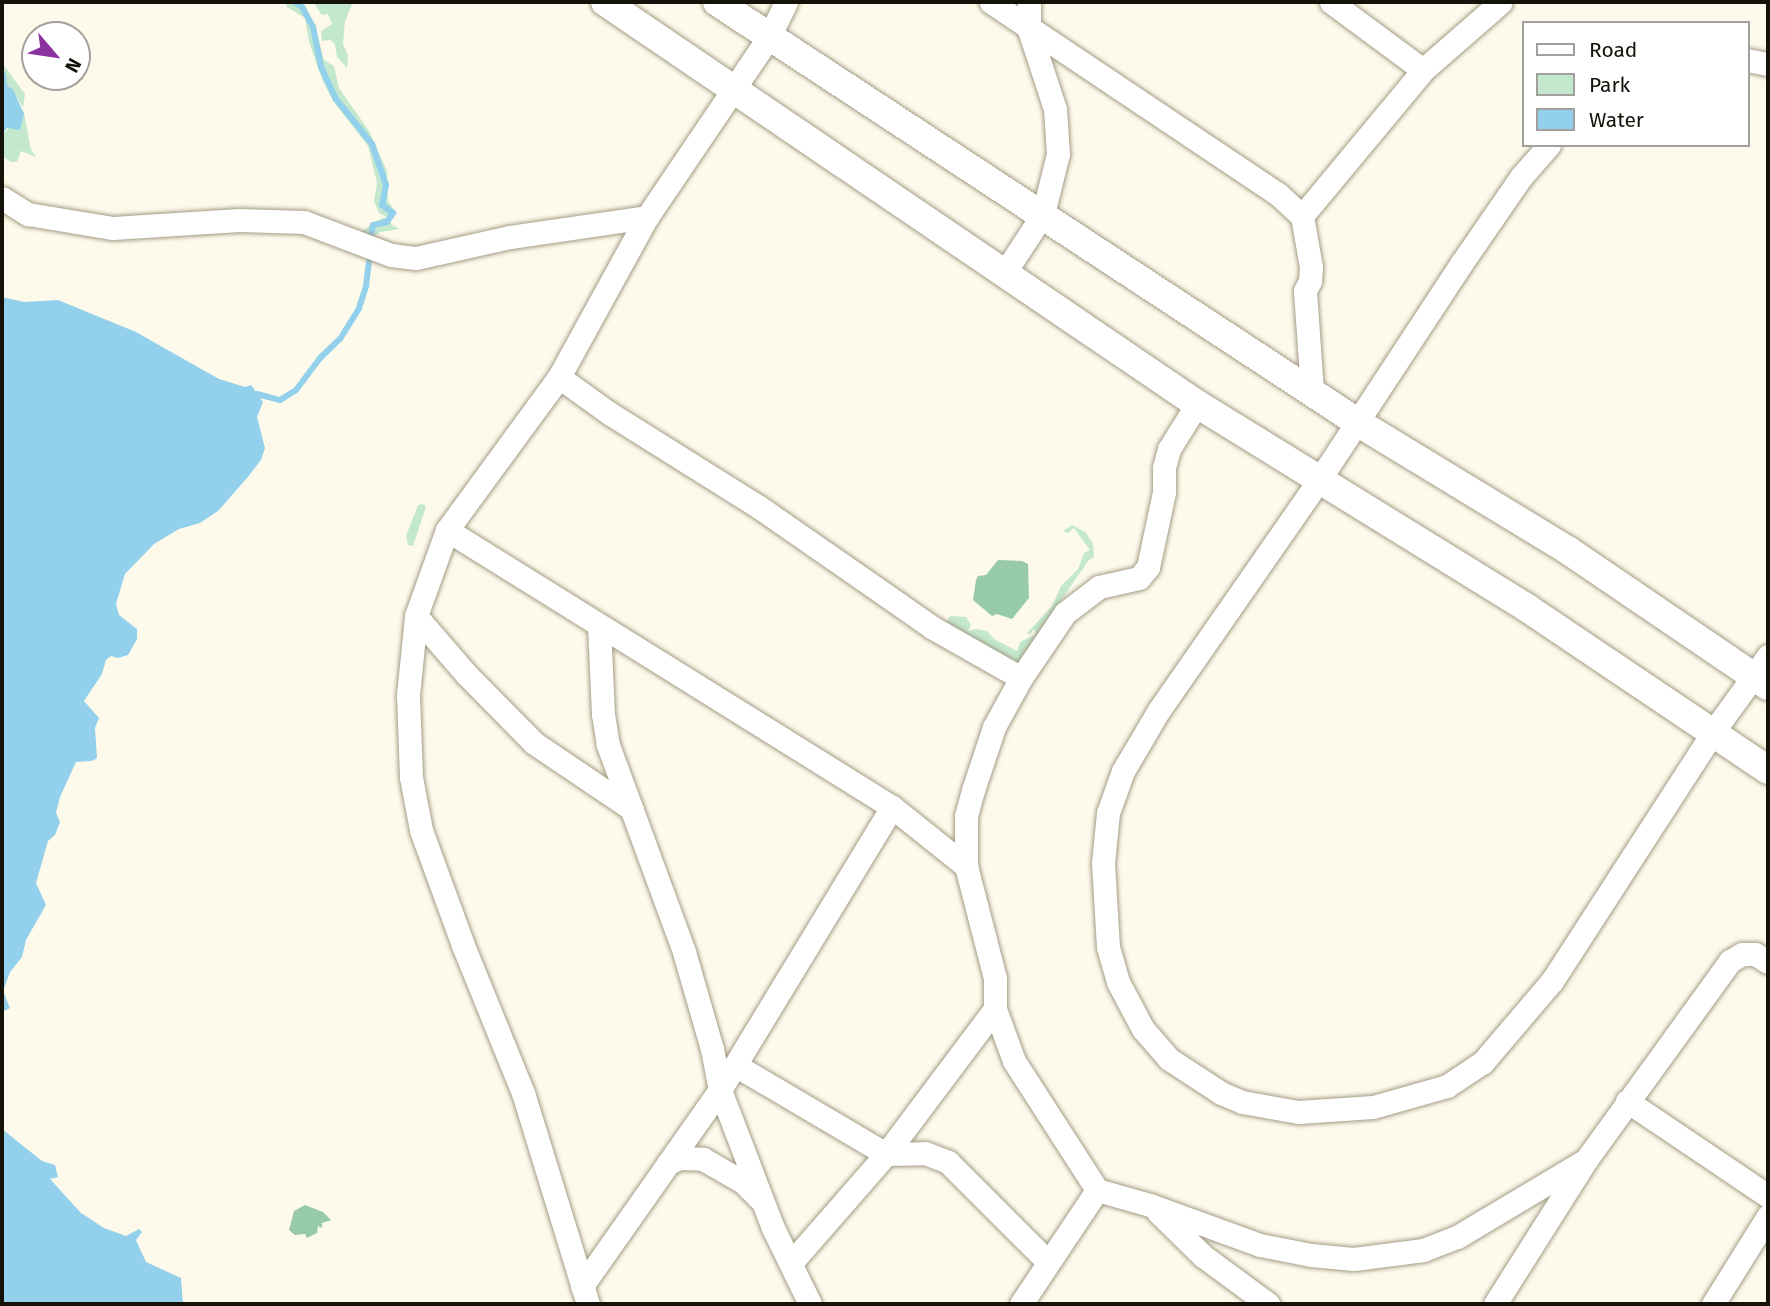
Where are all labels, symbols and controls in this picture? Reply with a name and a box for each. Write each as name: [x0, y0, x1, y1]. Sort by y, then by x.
north arrow: [21, 21, 91, 91]
legend: [1522, 21, 1749, 147]
text: Road: [1589, 37, 1637, 63]
text: N: [60, 54, 86, 77]
text: Park: [1589, 72, 1630, 98]
text: Water: [1589, 107, 1644, 133]

